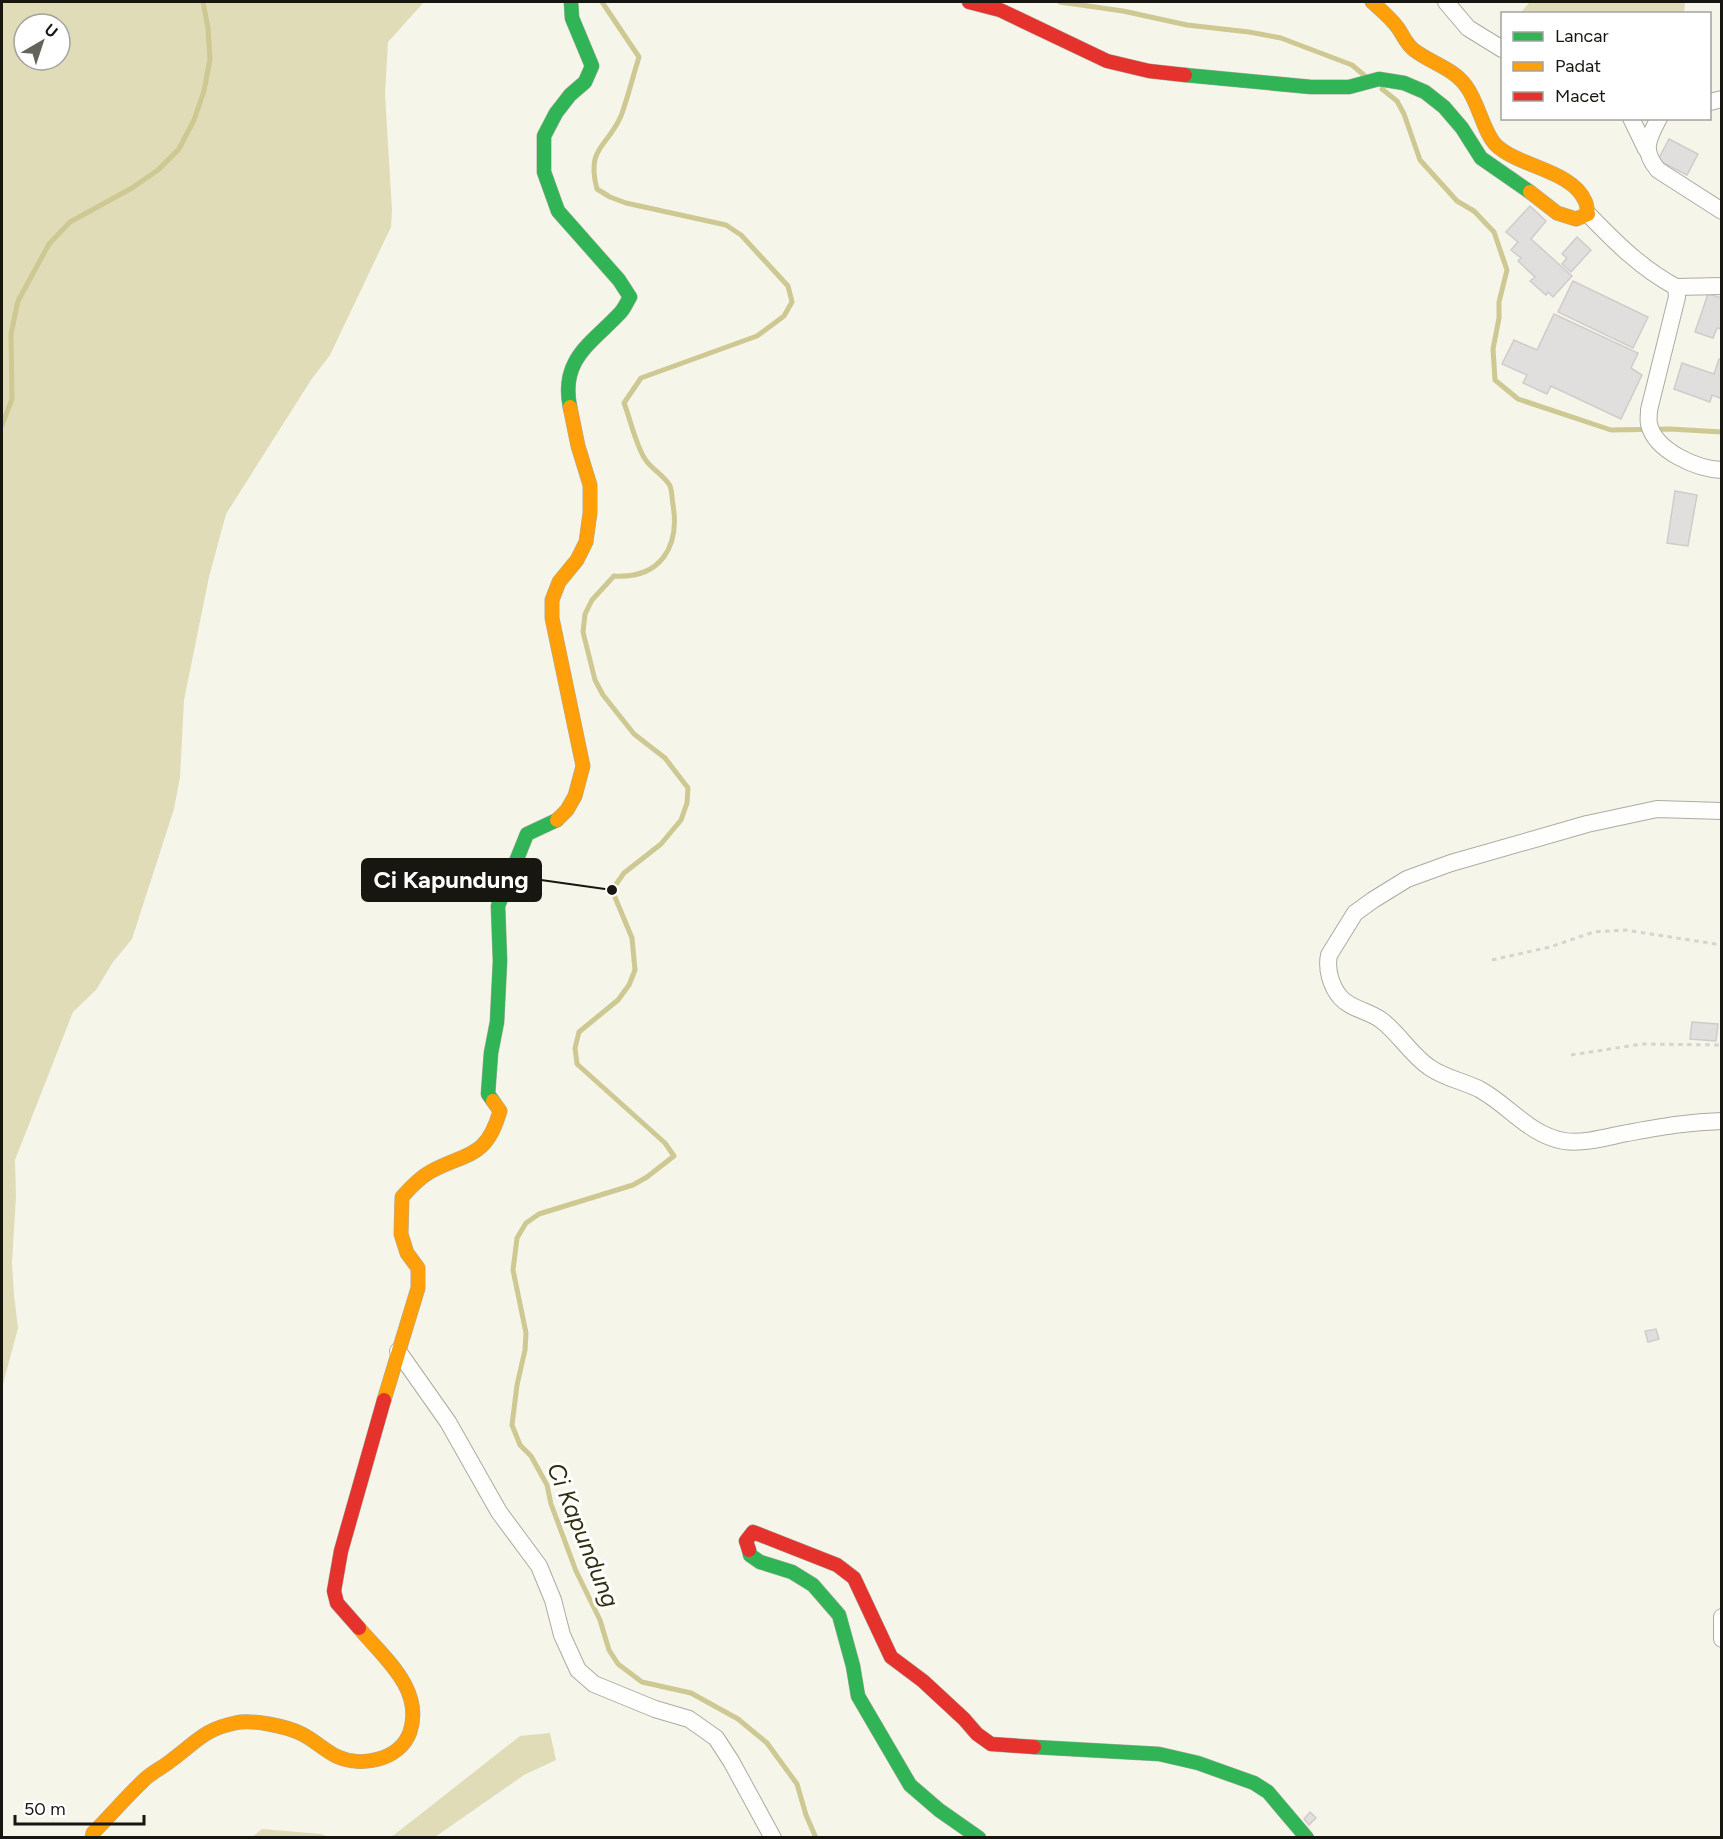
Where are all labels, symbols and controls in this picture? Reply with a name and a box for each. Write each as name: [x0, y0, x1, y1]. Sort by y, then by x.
north arrow: [12, 12, 72, 72]
legend: [1501, 12, 1711, 120]
text: U: [41, 20, 61, 42]
text: Lancar: [1555, 25, 1609, 47]
text: Padat: [1555, 55, 1601, 77]
text: Macet: [1555, 85, 1606, 107]
callout: Ci Kapundung: [362, 859, 541, 901]
text: Ci Kapundung: [373, 865, 529, 894]
water label: Ci Kapundung: [541, 1458, 626, 1611]
scale bar: [15, 1788, 144, 1826]
text: 50 m: [24, 1798, 66, 1820]

